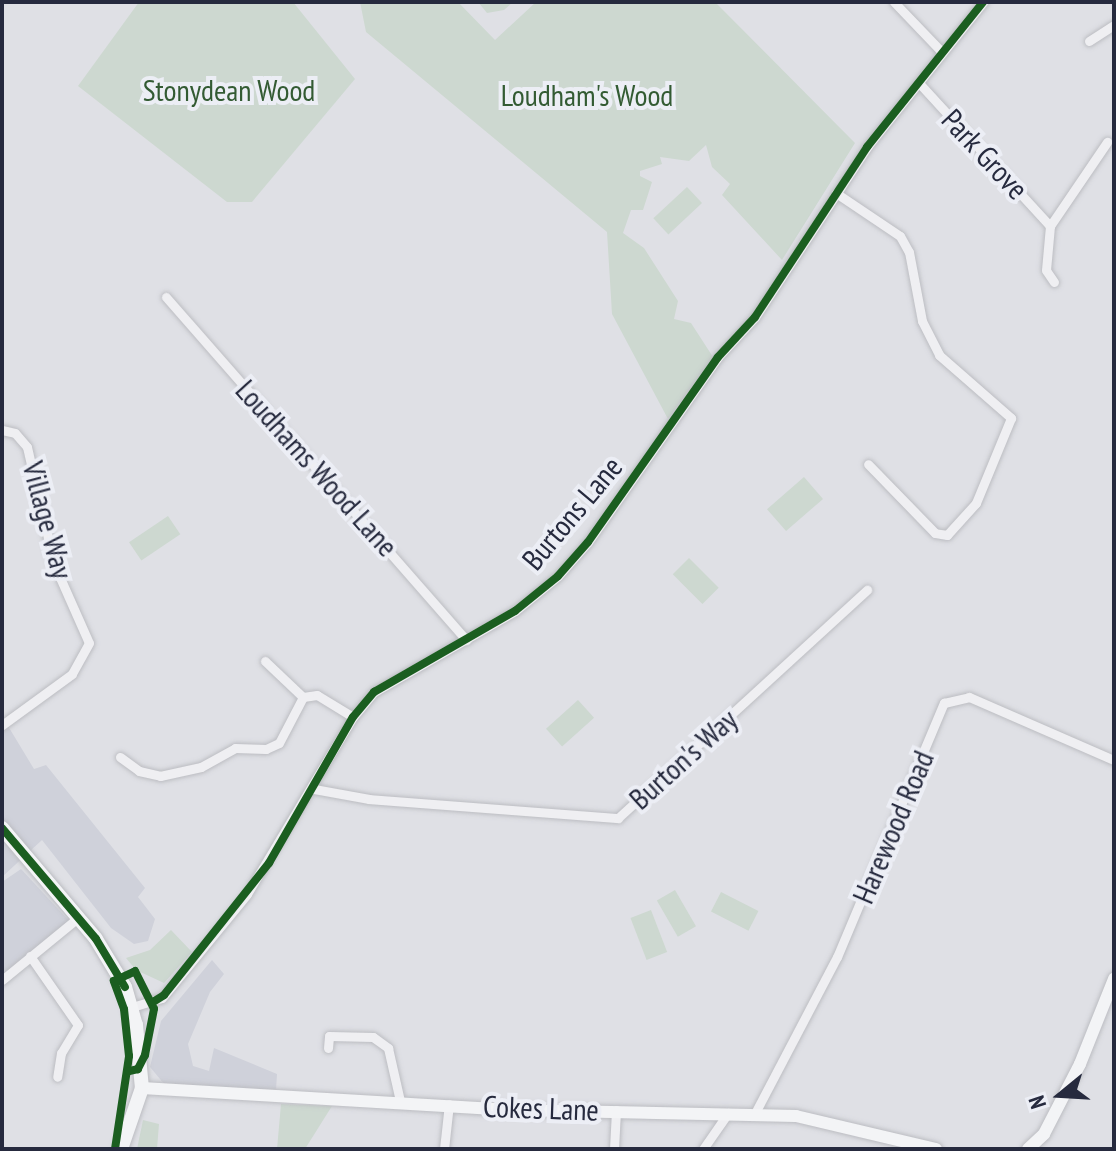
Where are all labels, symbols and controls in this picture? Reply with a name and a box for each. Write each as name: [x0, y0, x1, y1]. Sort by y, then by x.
park label: Stonydean Wood: [142, 72, 316, 108]
park label: Loudham's Wood: [500, 77, 674, 113]
street label: Park Grove: [934, 101, 1036, 207]
street label: Loudhams Wood Lane: [228, 372, 406, 564]
street label: Burtons Lane: [514, 449, 630, 577]
street label: Village Way: [15, 457, 81, 583]
street label: Burton's Way: [622, 701, 744, 817]
street label: Harewood Road: [845, 745, 941, 909]
north arrow: [1020, 1055, 1100, 1135]
street label: Cokes Lane: [483, 1088, 599, 1128]
text: N: [1022, 1092, 1052, 1112]

